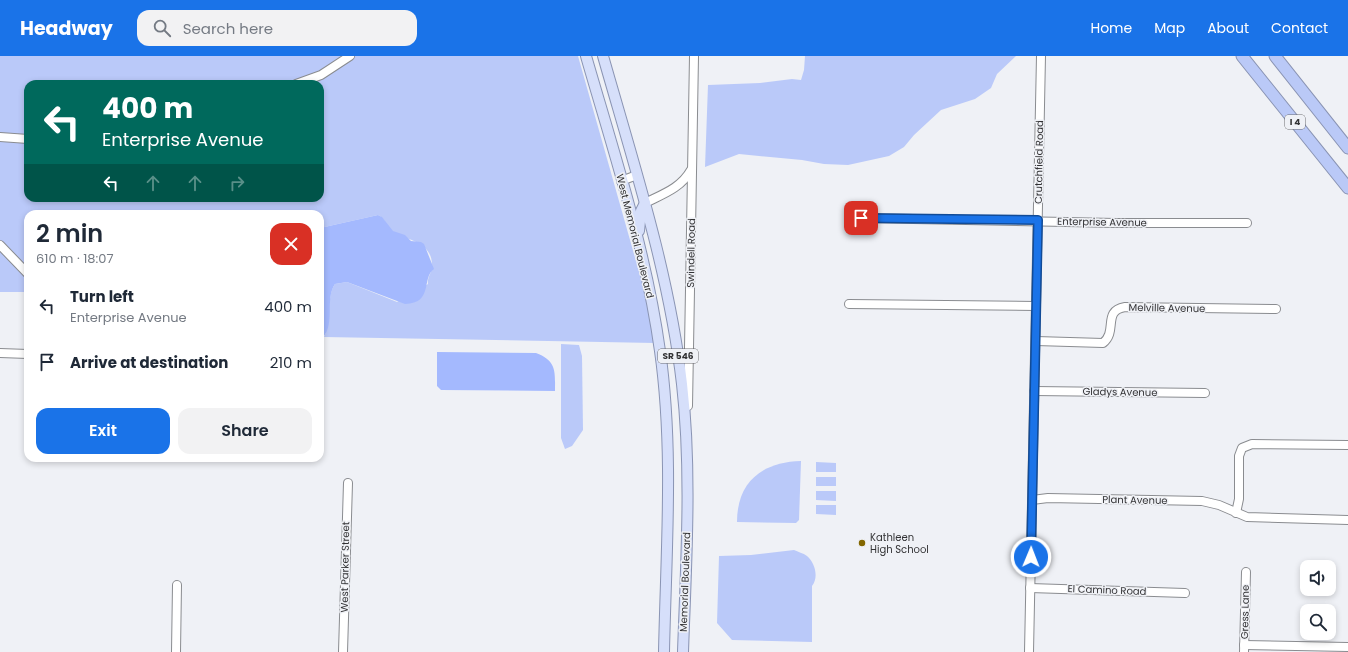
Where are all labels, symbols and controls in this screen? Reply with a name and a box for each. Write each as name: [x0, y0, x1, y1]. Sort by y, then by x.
search box: [137, 10, 417, 46]
text: Headway: [20, 15, 113, 42]
icon: search: [151, 17, 173, 39]
text: Search here: [183, 18, 273, 39]
text: Home: [1090, 18, 1132, 38]
text: Map: [1154, 18, 1185, 38]
text: About: [1207, 18, 1249, 38]
text: Contact: [1271, 18, 1328, 38]
text: 400 m: [102, 89, 193, 128]
icon: left: [36, 96, 88, 148]
road number: I 4: [1285, 115, 1305, 129]
street label: Crutchfield Road: [1031, 120, 1047, 204]
text: Enterprise Avenue: [102, 127, 263, 152]
icon: left: [100, 172, 122, 194]
icon: ahead: [142, 172, 164, 194]
icon: ahead: [184, 172, 206, 194]
icon: right: [226, 172, 248, 194]
street label: West Memorial Boulevard: [612, 172, 658, 300]
pin: [844, 201, 878, 235]
icon: arrive: [850, 207, 872, 229]
street label: Enterprise Avenue: [1057, 214, 1147, 230]
text: 2 min: [36, 217, 103, 250]
street label: Swindell Road: [683, 218, 699, 288]
button: close: [270, 223, 312, 265]
text: 610 m · 18:07: [36, 249, 114, 268]
text: Turn left: [70, 286, 134, 307]
icon: left: [36, 295, 58, 317]
text: 400 m: [264, 296, 312, 317]
street label: Melville Avenue: [1129, 300, 1205, 316]
text: Enterprise Avenue: [70, 308, 187, 327]
road number: SR 546: [658, 349, 698, 363]
icon: arrive: [36, 351, 58, 373]
text: Arrive at destination: [70, 352, 228, 373]
text: 210 m: [270, 352, 312, 373]
street label: Gladys Avenue: [1082, 384, 1158, 400]
button: Exit: [36, 408, 170, 454]
button: Share: [178, 408, 312, 454]
street label: Plant Avenue: [1102, 492, 1168, 508]
street label: West Parker Street: [337, 521, 353, 613]
place label: Kathleen High School: [870, 530, 929, 557]
street label: Memorial Boulevard: [676, 532, 694, 632]
position arrow: [1010, 536, 1052, 578]
marker: Kathleen High School: [857, 538, 867, 548]
map controls: [1300, 560, 1336, 640]
button: sound: [1300, 560, 1336, 596]
street label: El Camino Road: [1067, 581, 1147, 599]
street label: Gress Lane: [1237, 585, 1253, 639]
button: search: [1300, 604, 1336, 640]

